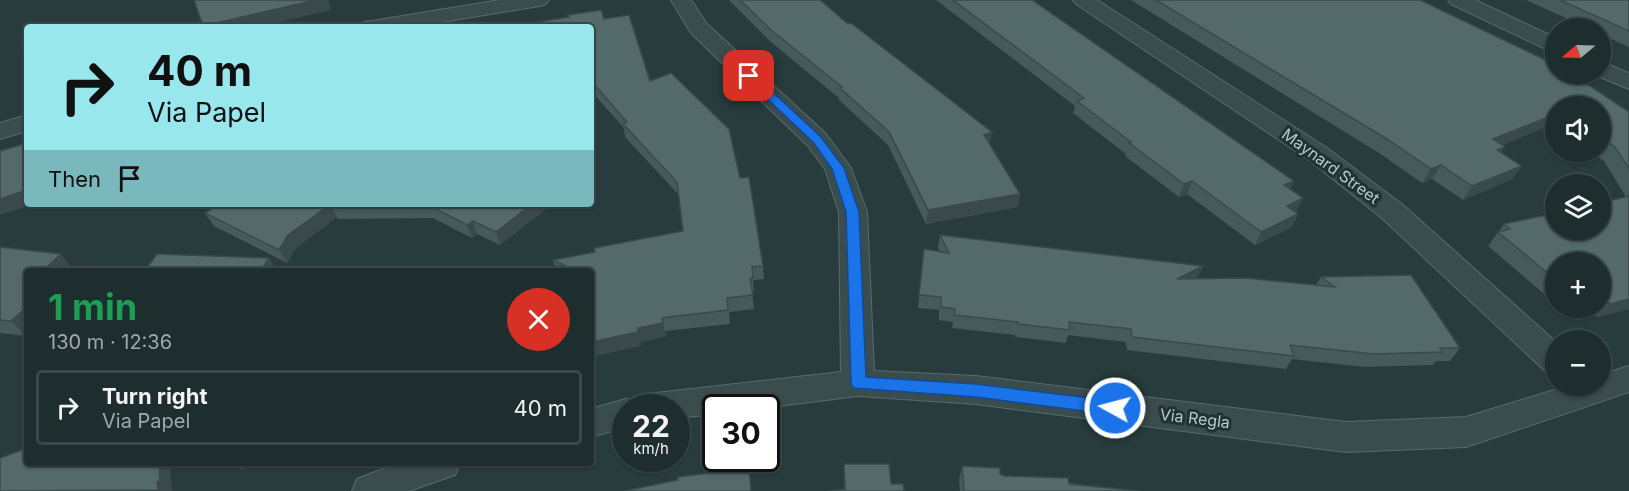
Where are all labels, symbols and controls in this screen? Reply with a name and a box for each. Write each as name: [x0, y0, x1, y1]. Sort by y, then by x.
north arrow: [1545, 18, 1611, 84]
map controls: [1545, 18, 1611, 396]
text: 40 m: [147, 45, 252, 96]
icon: right: [48, 48, 126, 126]
pin: [723, 50, 774, 101]
icon: arrive: [732, 59, 765, 92]
text: Via Papel: [147, 96, 266, 129]
button: sound: [1545, 96, 1611, 162]
street label: Maynard Street: [1278, 124, 1384, 208]
icon: arrive: [113, 162, 146, 195]
text: Then: [48, 166, 101, 192]
button: layers: [1545, 174, 1611, 240]
button: +: [1545, 252, 1611, 318]
text: 1 min: [48, 285, 137, 329]
button: close: [507, 288, 570, 351]
text: 130 m · 12:36: [48, 330, 172, 354]
button: −: [1545, 330, 1611, 396]
position arrow: [1083, 376, 1147, 440]
text: Turn right: [102, 383, 208, 409]
icon: right: [51, 391, 84, 424]
speed limit sign: 30: [702, 394, 780, 472]
text: 40 m: [513, 395, 567, 421]
street label: Via Regla: [1159, 404, 1231, 432]
text: 22: [632, 408, 670, 444]
text: Via Papel: [102, 409, 190, 433]
text: km/h: [633, 439, 669, 458]

